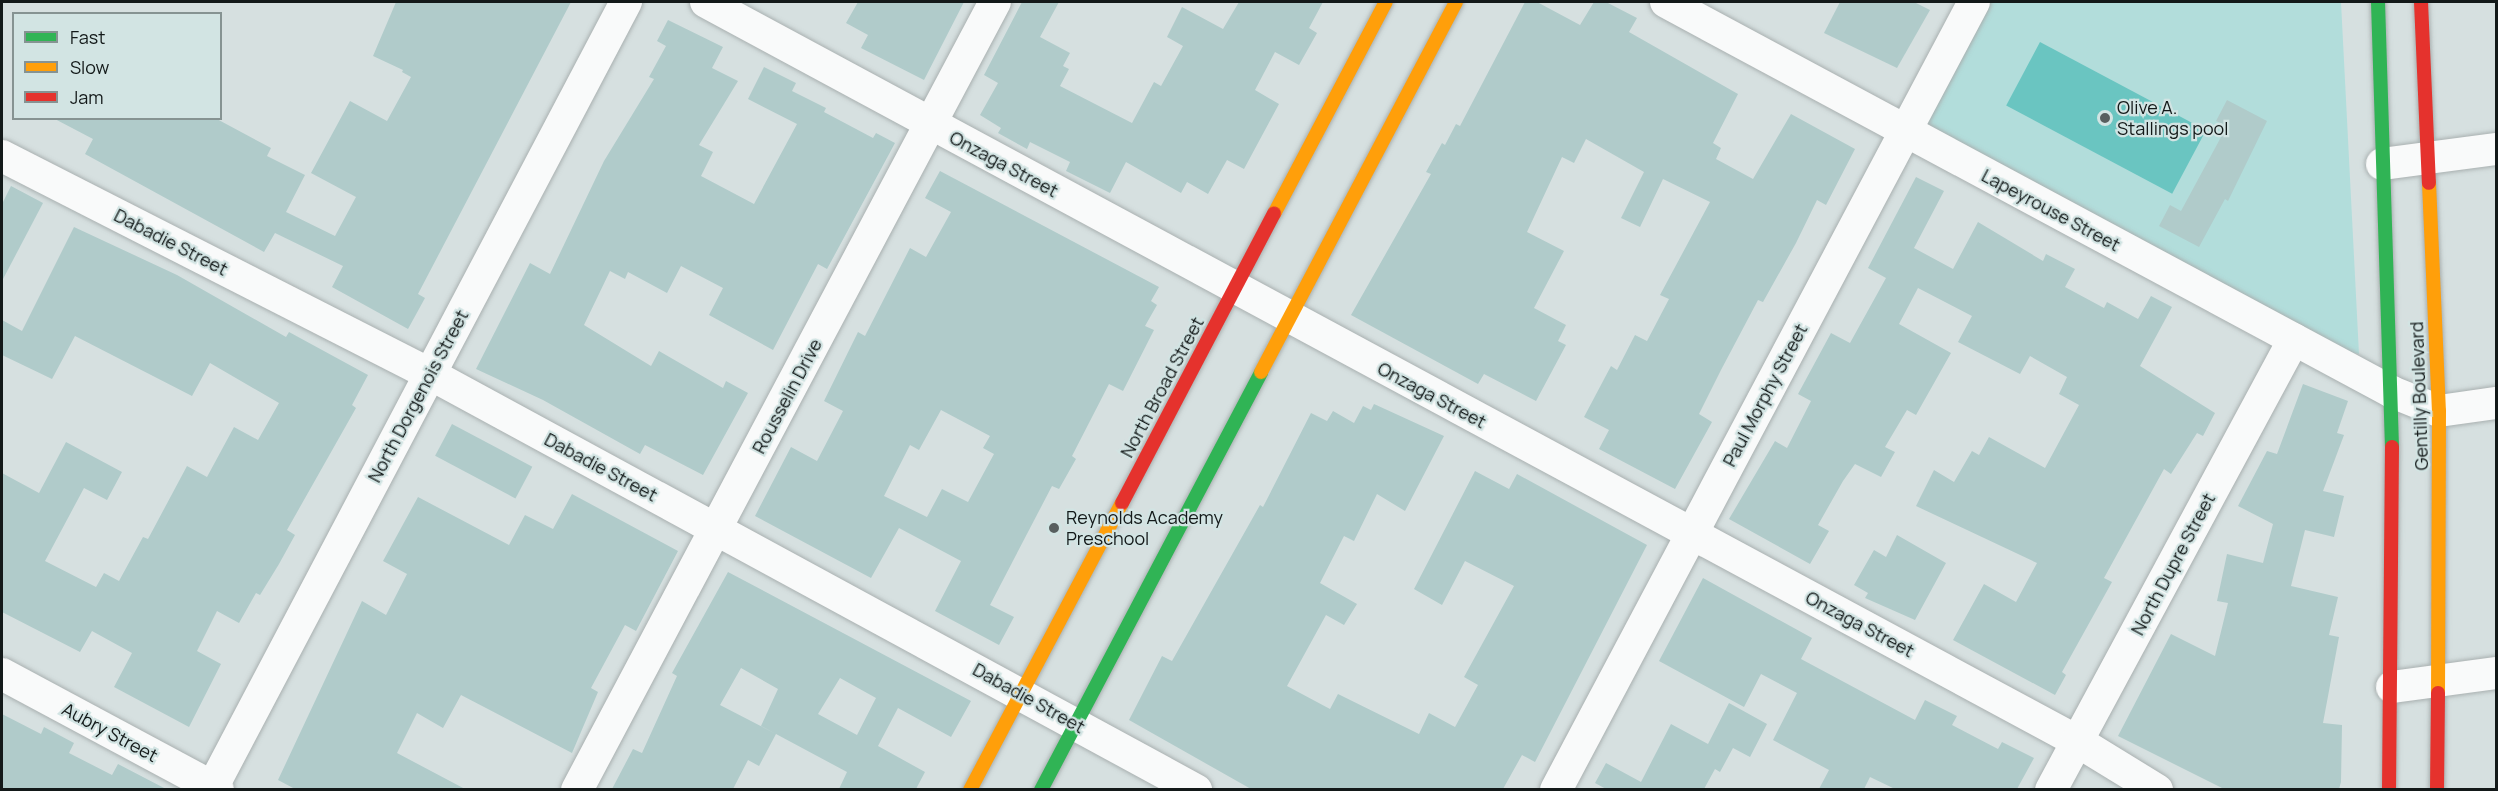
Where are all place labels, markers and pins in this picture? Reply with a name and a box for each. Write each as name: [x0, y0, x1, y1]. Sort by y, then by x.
place label: Olive A. Stallings pool: [2117, 97, 2228, 140]
marker: Olive A. Stallings pool: [2098, 111, 2112, 125]
place label: Reynolds Academy Preschool: [1066, 507, 1223, 550]
marker: Reynolds Academy Preschool: [1047, 521, 1061, 535]

